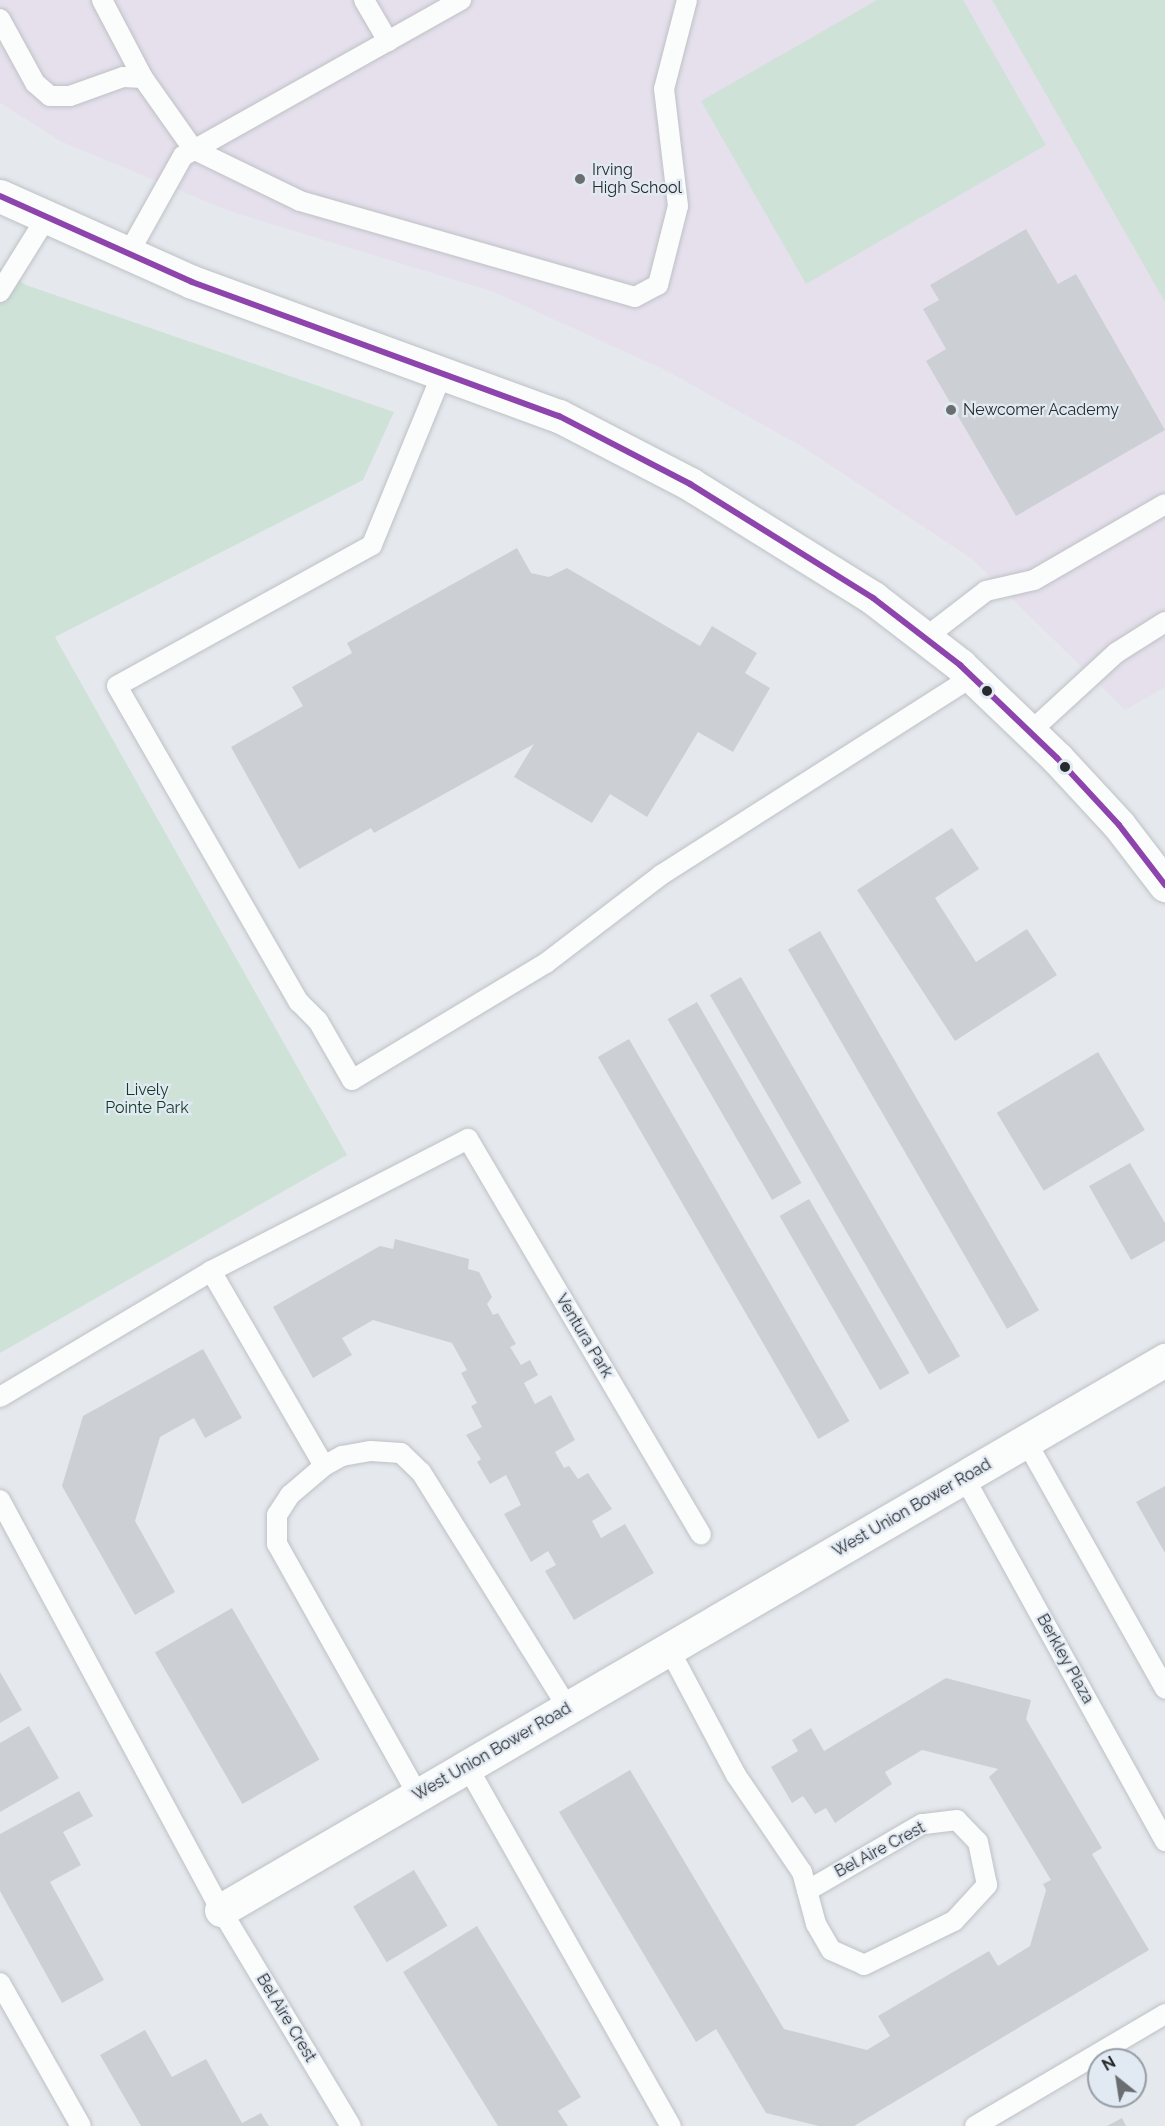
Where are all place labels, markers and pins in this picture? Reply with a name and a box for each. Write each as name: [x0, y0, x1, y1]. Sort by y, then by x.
place label: Irving High School: [592, 160, 682, 198]
marker: Irving High School: [573, 172, 587, 186]
place label: Newcomer Academy: [963, 400, 1120, 420]
marker: Newcomer Academy: [944, 403, 958, 417]
unlabelled marker: [981, 685, 993, 697]
unlabelled marker: [1059, 761, 1071, 773]

